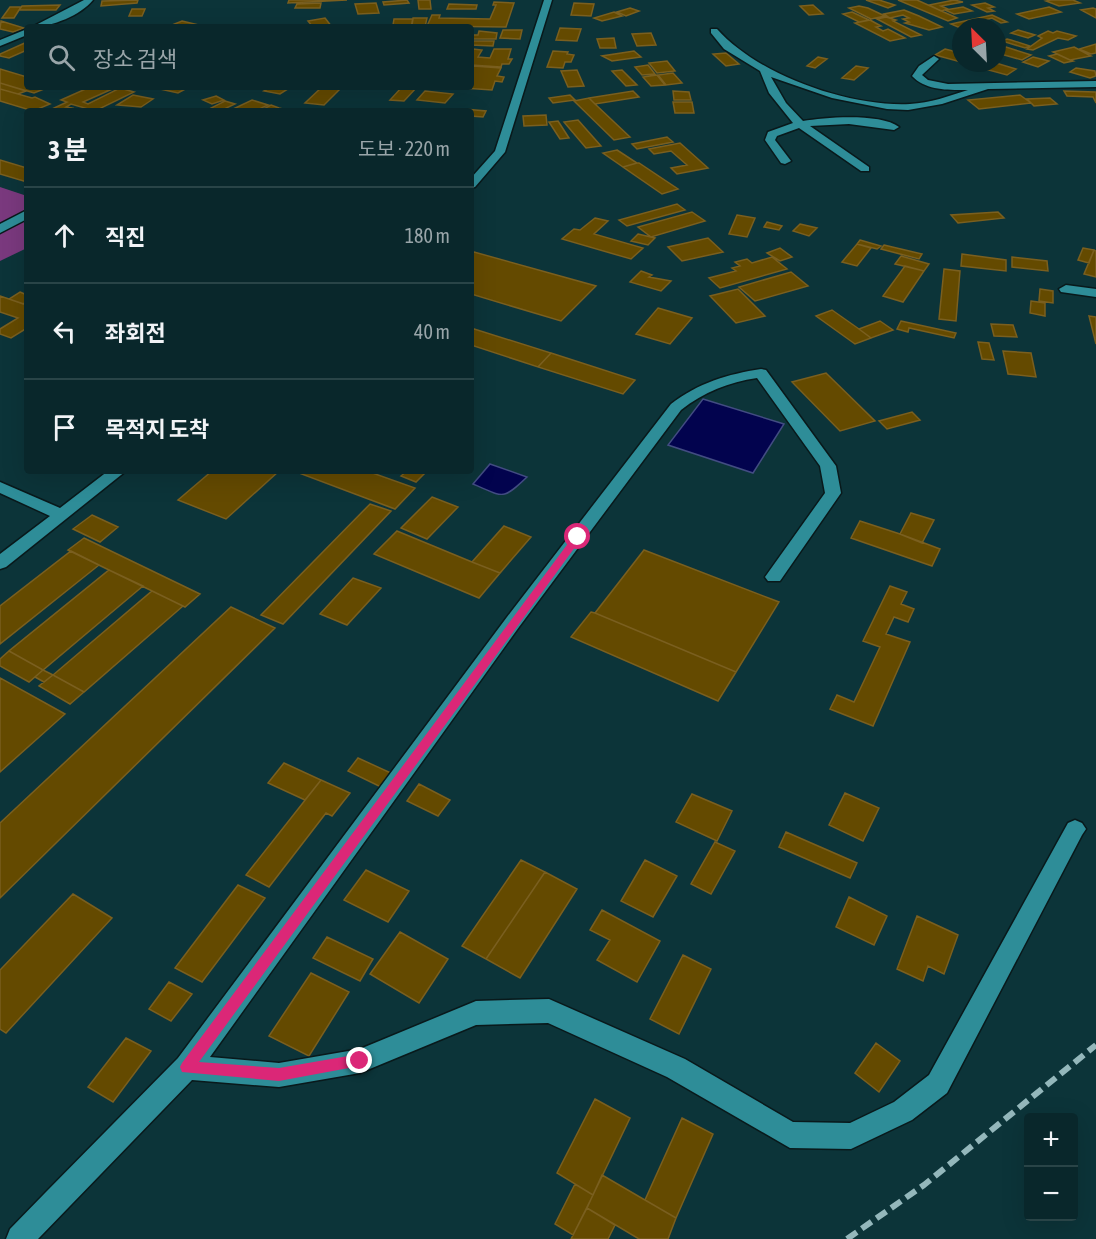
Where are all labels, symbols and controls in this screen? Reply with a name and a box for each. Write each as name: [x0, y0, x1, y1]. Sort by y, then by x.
north arrow: [952, 18, 1006, 72]
search box: [24, 24, 474, 90]
icon: search: [45, 41, 78, 74]
text: 장소 검색: [93, 46, 177, 72]
text: 3 분: [48, 135, 88, 165]
text: 도보 · 220 m: [358, 137, 450, 160]
icon: ahead: [48, 219, 81, 252]
text: 직진: [105, 224, 145, 250]
text: 180 m: [405, 224, 450, 247]
icon: left: [48, 315, 81, 348]
text: 좌회전: [105, 320, 166, 346]
text: 40 m: [414, 320, 450, 343]
icon: arrive: [48, 411, 81, 444]
text: 목적지 도착: [105, 416, 209, 442]
route start: [564, 523, 590, 549]
route end: [346, 1047, 372, 1073]
map controls: [1024, 1113, 1078, 1221]
button: +: [1024, 1113, 1078, 1167]
button: −: [1024, 1167, 1078, 1221]

